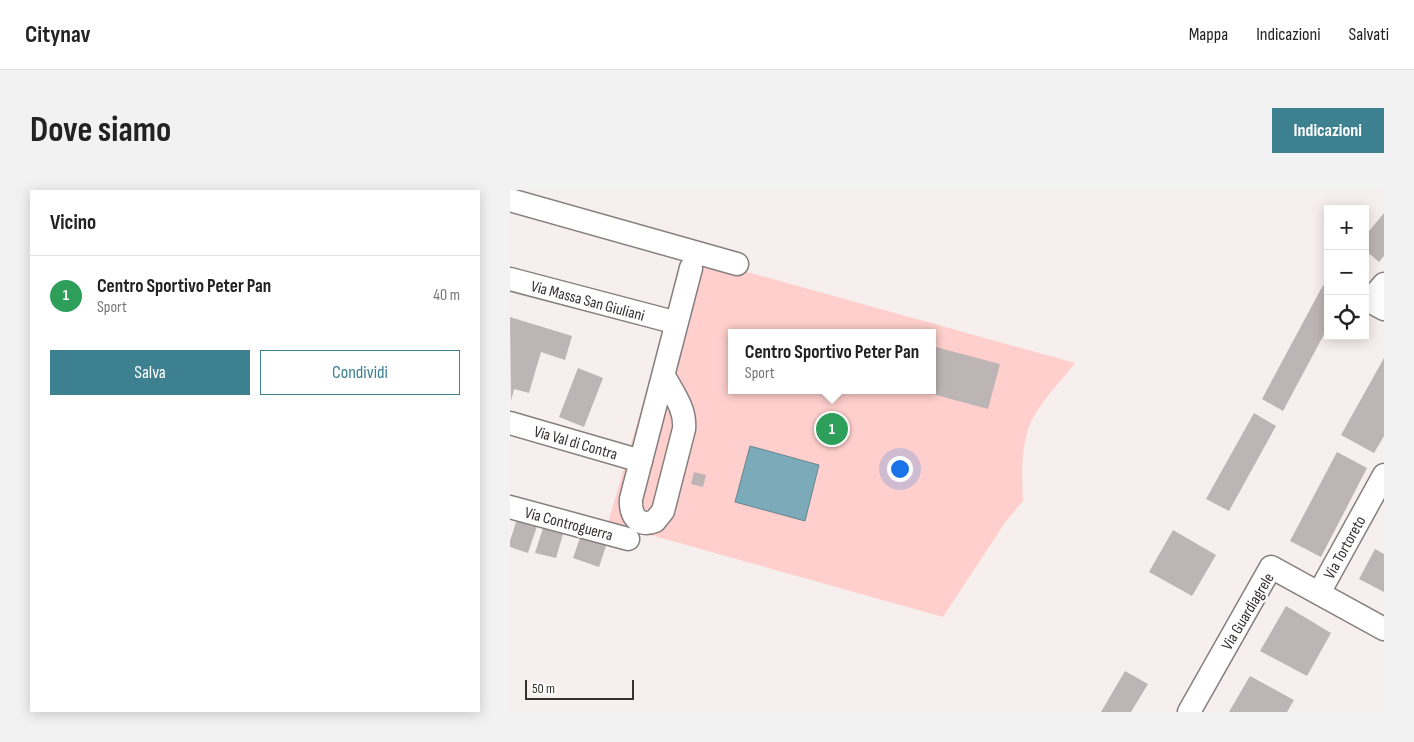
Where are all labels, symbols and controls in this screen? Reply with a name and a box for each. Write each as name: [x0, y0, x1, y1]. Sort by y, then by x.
text: Citynav: [25, 20, 91, 49]
text: Mappa: [1189, 24, 1228, 45]
text: Indicazioni: [1256, 24, 1321, 45]
text: Salvati: [1349, 24, 1389, 45]
button: Indicazioni: [1272, 108, 1384, 153]
text: Dove siamo: [30, 109, 171, 152]
map controls: [1324, 205, 1369, 340]
button: +: [1324, 205, 1369, 250]
text: Vicino: [50, 210, 96, 235]
button: −: [1324, 250, 1369, 295]
text: Centro Sportivo Peter Pan: [97, 275, 271, 298]
street label: Via Massa San Giuliani: [529, 277, 647, 326]
text: 1: [63, 286, 69, 305]
text: 40 m: [433, 286, 460, 305]
button: locate: [1324, 295, 1369, 340]
text: Sport: [97, 298, 127, 317]
popup: [728, 329, 936, 394]
text: Centro Sportivo Peter Pan: [745, 341, 919, 364]
button: Salva: [50, 350, 250, 395]
button: Condividi: [260, 350, 460, 395]
text: Sport: [745, 364, 775, 383]
pin: 1: [816, 410, 848, 448]
street label: Via Val di Contra: [532, 422, 620, 464]
your location: [887, 456, 913, 482]
street label: Via Controguerra: [522, 504, 615, 545]
street label: Via Tortoreto: [1320, 513, 1370, 583]
street label: Via Guardiagrele: [1218, 570, 1279, 654]
scale bar: [525, 677, 634, 700]
text: 50 m: [532, 680, 555, 697]

